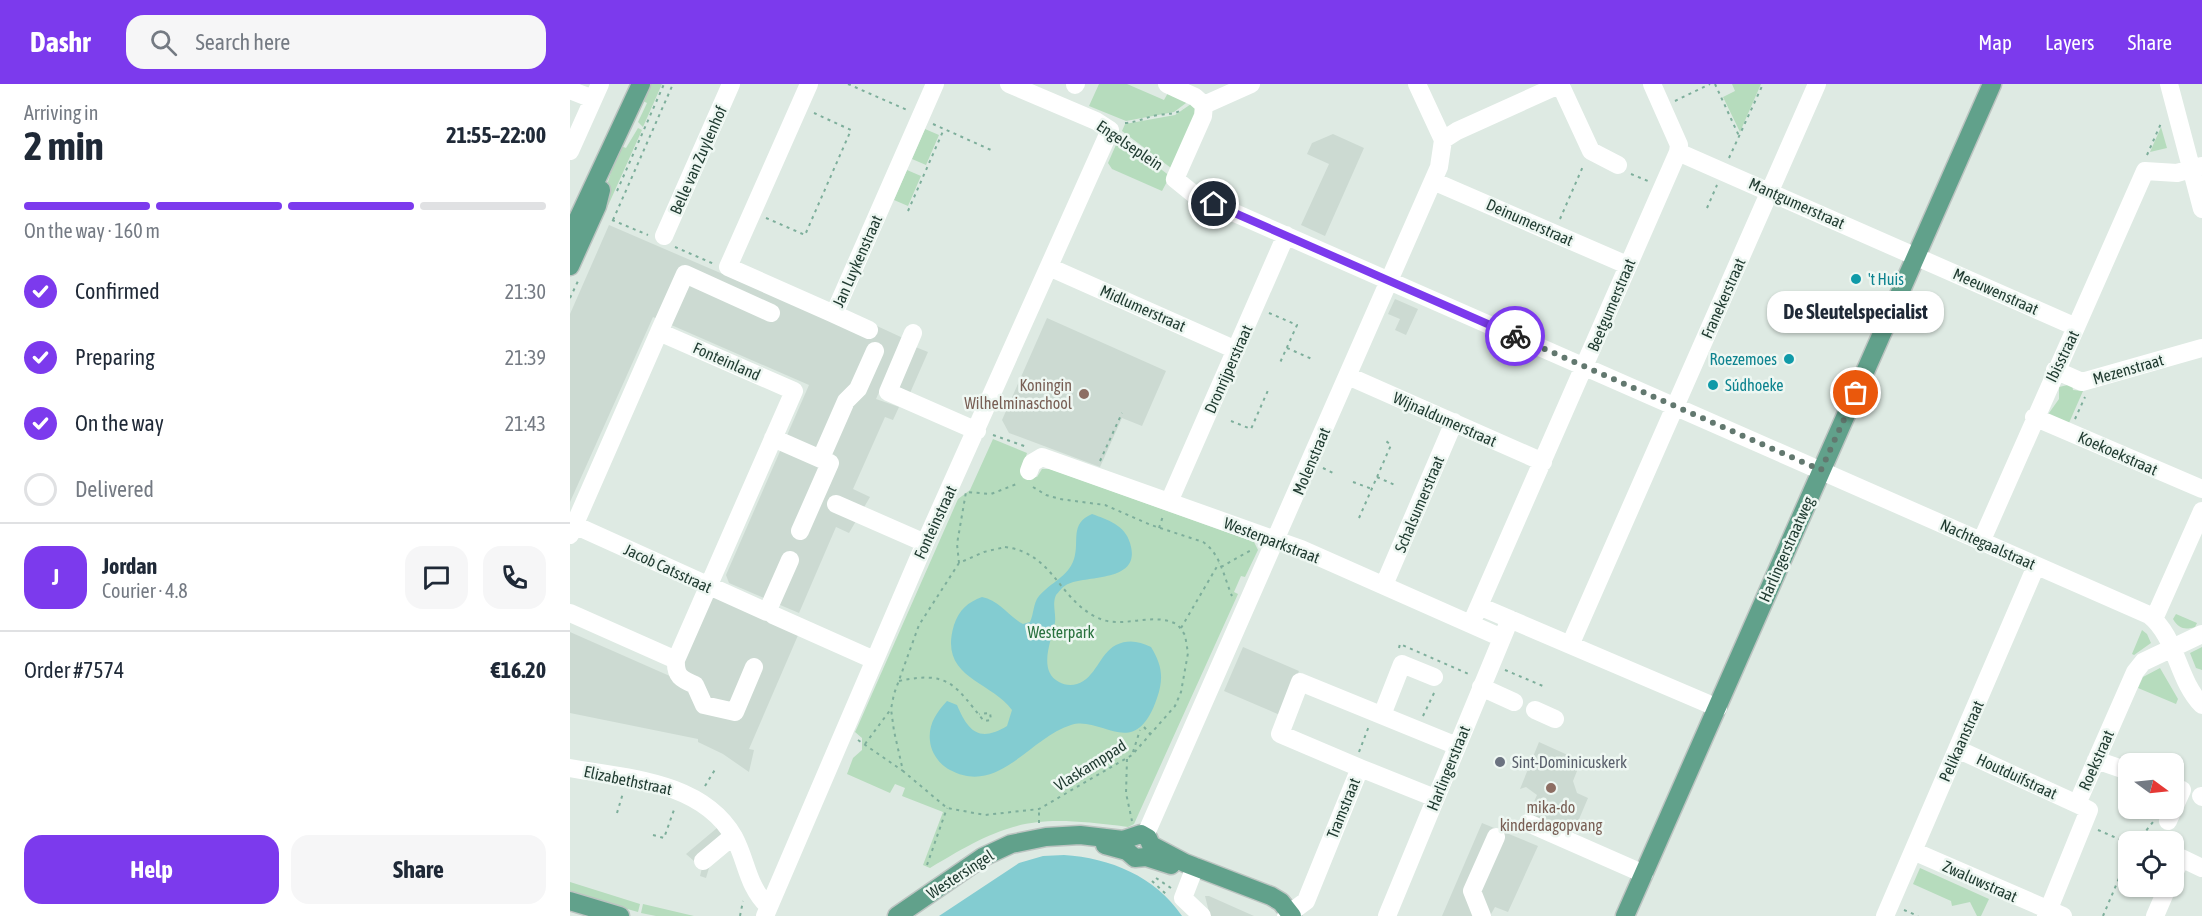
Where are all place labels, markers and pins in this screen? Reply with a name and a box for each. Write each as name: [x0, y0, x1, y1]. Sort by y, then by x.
pin: [1188, 178, 1239, 229]
place label: 't Huis: [1868, 270, 1904, 288]
marker: 't Huis: [1849, 272, 1863, 286]
callout: De Sleutelspecialist: [1768, 291, 1944, 333]
place label: Roezemoes: [1709, 350, 1777, 368]
marker: Roezemoes: [1782, 352, 1796, 366]
pin: [1830, 367, 1881, 418]
place label: Koningin Wilhelminaschool: [964, 376, 1073, 412]
place label: Súdhoeke: [1725, 376, 1784, 394]
marker: Súdhoeke: [1706, 378, 1720, 392]
marker: Koningin Wilhelminaschool: [1077, 387, 1091, 401]
place label: Sint-Dominicuskerk: [1512, 753, 1627, 771]
marker: Sint-Dominicuskerk: [1493, 755, 1507, 769]
marker: mika-do kinderdagopvang: [1544, 781, 1558, 795]
place label: mika-do kinderdagopvang: [1500, 798, 1602, 835]

